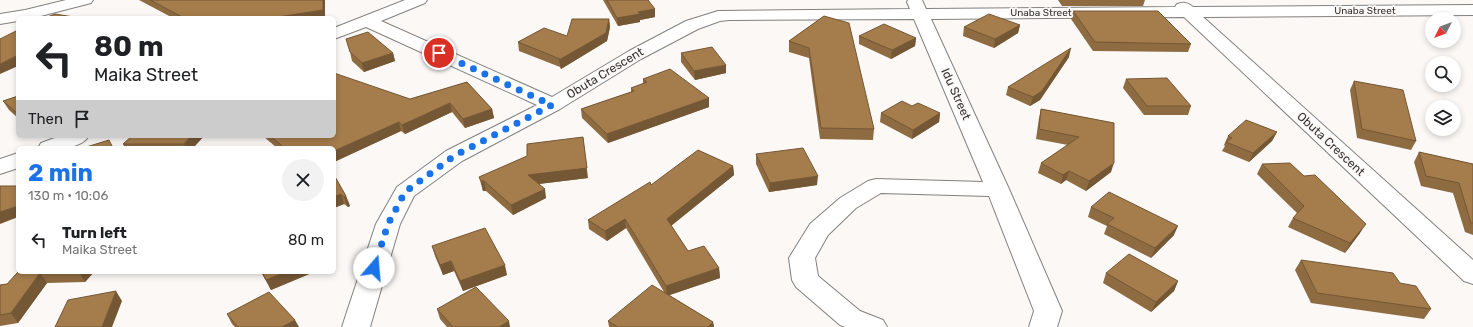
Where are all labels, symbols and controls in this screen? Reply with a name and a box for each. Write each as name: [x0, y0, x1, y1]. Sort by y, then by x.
street label: Unaba Street: [1334, 5, 1396, 17]
street label: Unaba Street: [1010, 7, 1072, 19]
north arrow: [1425, 12, 1461, 48]
map controls: [1425, 12, 1461, 136]
text: 80 m: [94, 30, 164, 63]
icon: left: [28, 32, 80, 84]
pin: [422, 36, 456, 70]
icon: arrive: [428, 42, 450, 64]
street label: Obuta Crescent: [564, 44, 646, 101]
button: search: [1425, 56, 1461, 92]
text: Maika Street: [94, 64, 198, 86]
street label: Idu Street: [938, 66, 974, 122]
button: layers: [1425, 100, 1461, 136]
icon: arrive: [71, 108, 93, 130]
street label: Obuta Crescent: [1294, 109, 1368, 179]
text: Then: [28, 110, 63, 128]
text: 2 min: [28, 159, 93, 187]
button: close: [282, 159, 324, 201]
text: 130 m · 10:06: [28, 188, 108, 203]
text: Turn left: [62, 224, 127, 242]
icon: left: [28, 229, 50, 251]
text: 80 m: [288, 231, 324, 249]
text: Maika Street: [62, 242, 137, 257]
position arrow: [353, 247, 395, 289]

